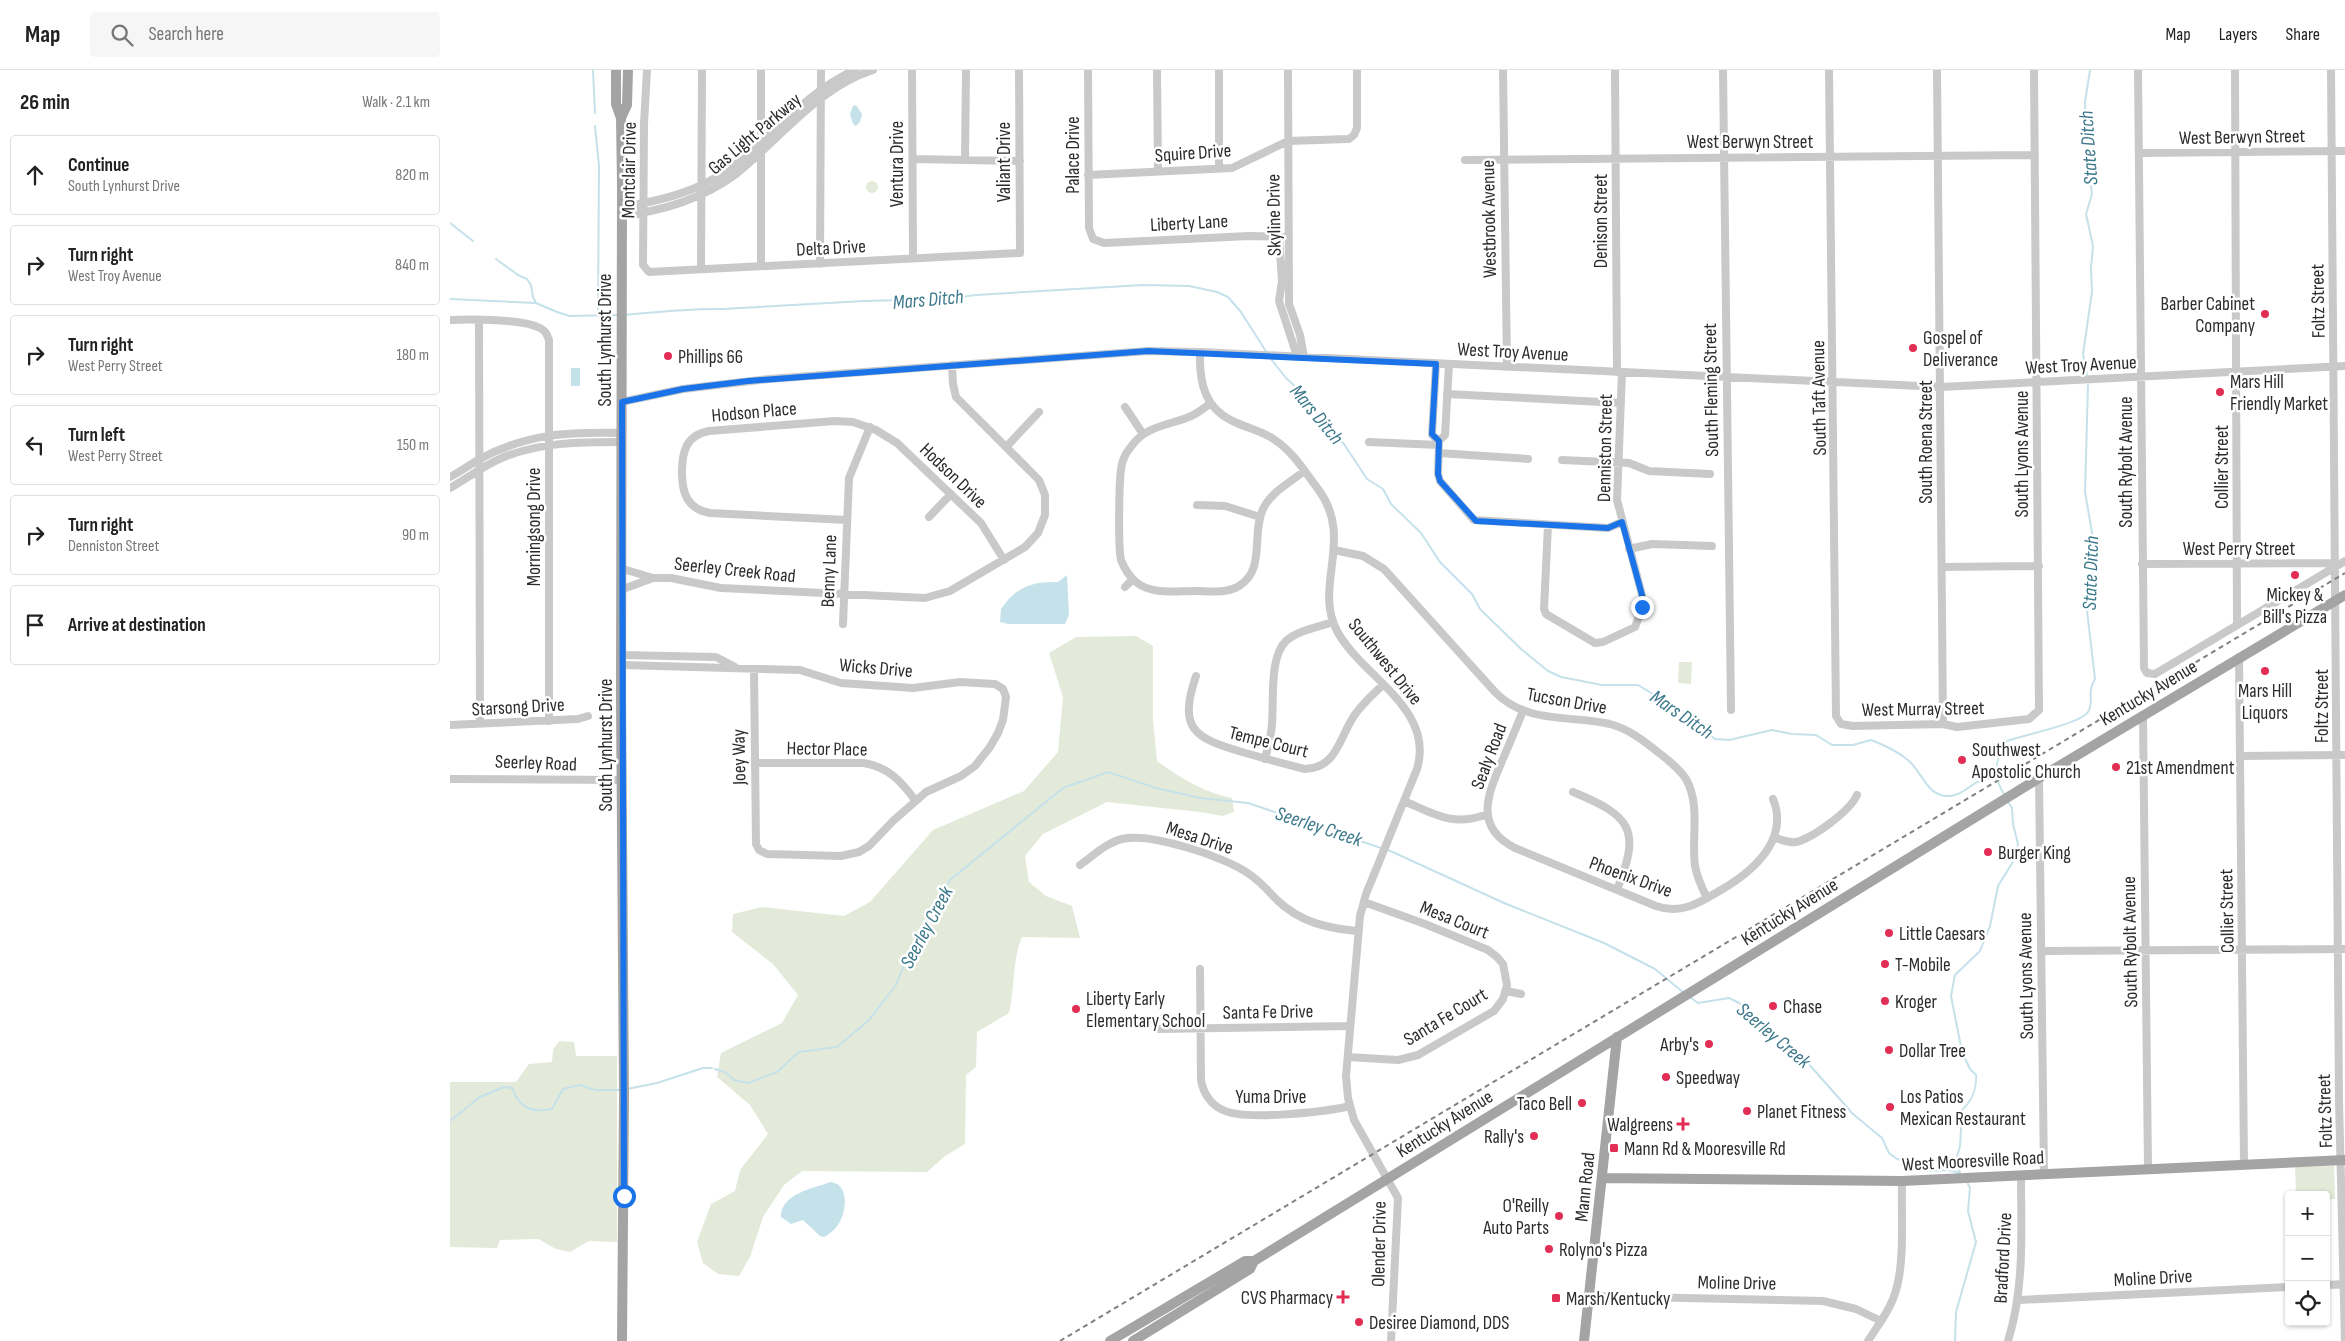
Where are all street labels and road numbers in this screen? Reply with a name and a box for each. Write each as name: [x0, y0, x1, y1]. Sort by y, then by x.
street label: Gas Light Parkway: [704, 88, 807, 180]
street label: Palace Drive: [1062, 116, 1085, 194]
street label: Montclair Drive: [617, 121, 642, 219]
street label: Ventura Drive: [886, 121, 909, 207]
street label: Valiant Drive: [993, 122, 1016, 202]
street label: West Berwyn Street: [2179, 125, 2306, 150]
street label: West Berwyn Street: [1687, 131, 1813, 154]
street label: Squire Drive: [1154, 139, 1232, 168]
street label: Westbrook Avenue: [1477, 160, 1502, 278]
street label: Denison Street: [1590, 173, 1613, 268]
street label: Skyline Drive: [1262, 174, 1287, 256]
street label: Liberty Lane: [1149, 210, 1229, 237]
street label: Delta Drive: [796, 235, 866, 262]
street label: Foltz Street: [2306, 263, 2331, 338]
street label: South Lynhurst Drive: [594, 273, 617, 407]
street label: South Fleming Street: [1699, 323, 1724, 457]
street label: West Troy Avenue: [1457, 338, 1569, 367]
street label: South Taft Avenue: [1807, 340, 1832, 456]
street label: West Troy Avenue: [2025, 351, 2137, 380]
street label: South Roena Street: [1915, 380, 1938, 504]
street label: South Lyons Avenue: [2011, 391, 2034, 518]
street label: Denniston Street: [1593, 393, 1618, 502]
street label: South Rybolt Avenue: [2115, 396, 2138, 528]
street label: Hodson Place: [711, 397, 798, 428]
street label: Collier Street: [2211, 425, 2234, 509]
street label: Hodson Drive: [915, 438, 991, 514]
street label: Morningsong Drive: [523, 468, 546, 586]
street label: Benny Lane: [817, 534, 842, 608]
street label: West Perry Street: [2183, 538, 2295, 561]
street label: Seerley Creek Road: [673, 553, 797, 588]
street label: Southwest Drive: [1343, 614, 1427, 710]
street label: Wicks Drive: [838, 654, 913, 683]
street label: Kentucky Avenue: [2096, 655, 2202, 731]
street label: Foltz Street: [2311, 669, 2334, 743]
street label: South Lynhurst Drive: [595, 678, 618, 812]
street label: Tucson Drive: [1525, 683, 1609, 720]
street label: Starsong Drive: [471, 694, 565, 721]
street label: West Murray Street: [1861, 697, 1985, 722]
street label: Sealy Road: [1466, 720, 1512, 793]
street label: Tempe Court: [1226, 721, 1311, 763]
street label: Joey Way: [728, 728, 752, 786]
street label: Hector Place: [786, 737, 868, 762]
street label: Seerley Road: [495, 751, 577, 776]
street label: Mesa Drive: [1163, 817, 1236, 860]
street label: Phoenix Drive: [1586, 852, 1675, 903]
street label: Collier Street: [2215, 869, 2240, 953]
street label: Kentucky Avenue: [1737, 873, 1842, 951]
street label: South Rybolt Avenue: [2118, 876, 2143, 1008]
street label: Mesa Court: [1417, 896, 1492, 945]
street label: South Lyons Avenue: [2014, 912, 2039, 1040]
street label: Santa Fe Court: [1400, 983, 1492, 1051]
street label: Santa Fe Drive: [1223, 1000, 1313, 1025]
street label: Foltz Street: [2313, 1073, 2338, 1148]
street label: Kentucky Avenue: [1392, 1085, 1497, 1163]
street label: Yuma Drive: [1236, 1086, 1306, 1109]
street label: West Mooresville Road: [1901, 1146, 2045, 1177]
street label: Mann Road: [1570, 1151, 1601, 1223]
street label: Olender Drive: [1367, 1201, 1392, 1287]
street label: Bradford Drive: [1990, 1212, 2017, 1304]
street label: Moline Drive: [2113, 1265, 2193, 1292]
street label: Moline Drive: [1697, 1271, 1776, 1296]

